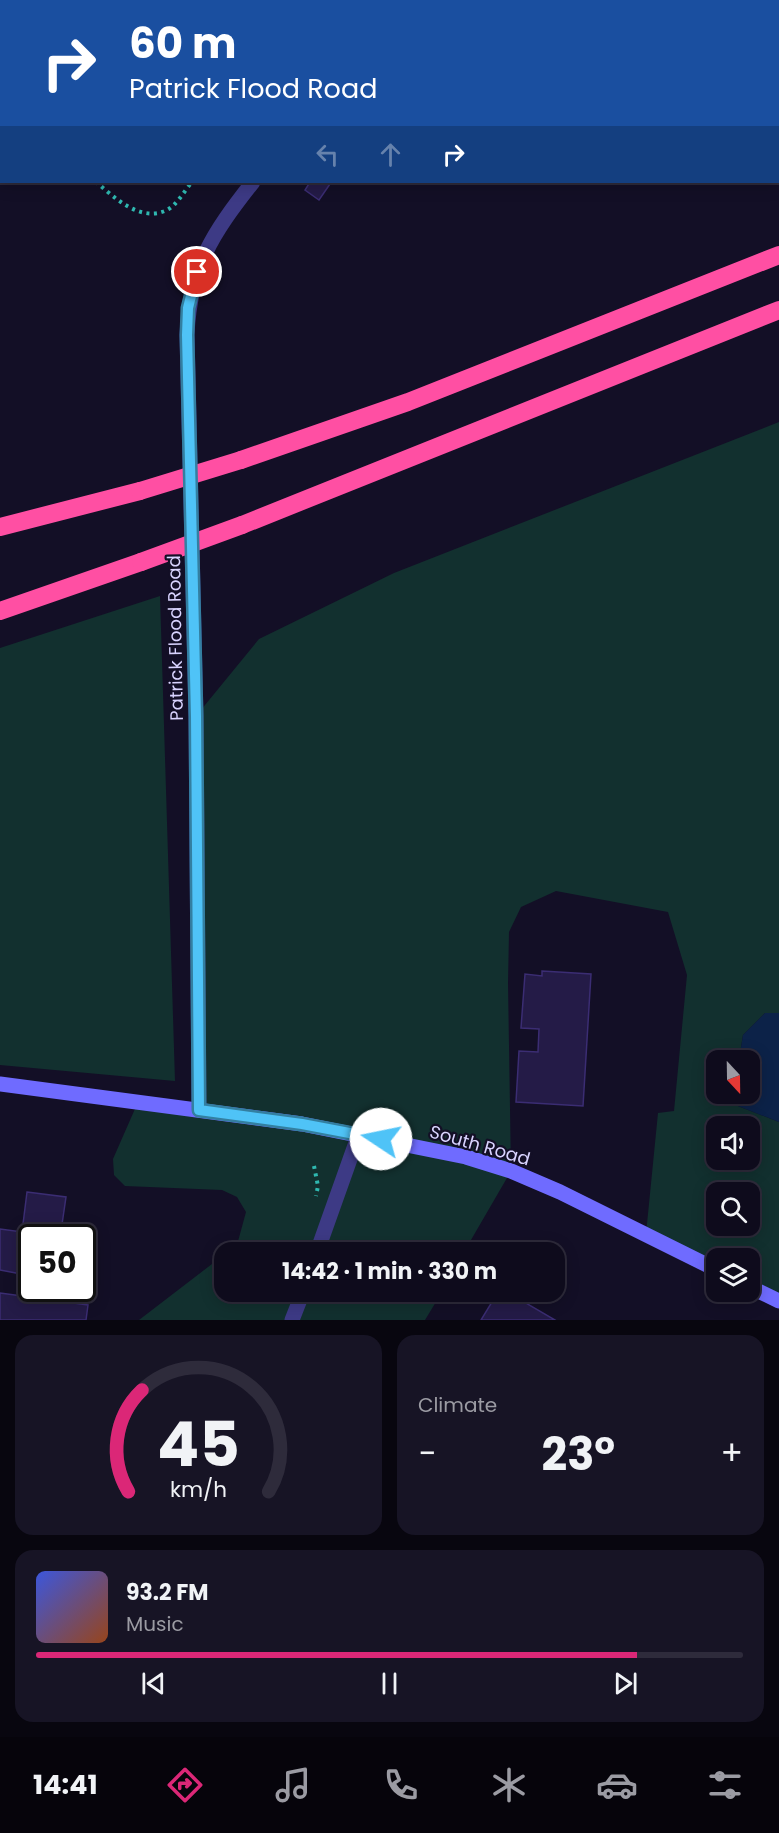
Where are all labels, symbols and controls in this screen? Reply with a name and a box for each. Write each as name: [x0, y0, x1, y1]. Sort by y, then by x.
text: 60 m: [129, 14, 237, 73]
icon: right: [30, 24, 108, 102]
text: Patrick Flood Road: [129, 70, 377, 107]
icon: left: [311, 138, 344, 171]
icon: ahead: [374, 138, 407, 171]
icon: right: [437, 138, 470, 171]
pin: [171, 246, 222, 297]
icon: arrive: [180, 255, 213, 288]
street label: Patrick Flood Road: [161, 555, 189, 721]
north arrow: [706, 1050, 760, 1104]
map controls: [706, 1050, 760, 1302]
position arrow: [349, 1107, 413, 1171]
button: sound: [706, 1116, 760, 1170]
street label: South Road: [427, 1119, 533, 1171]
button: search: [706, 1182, 760, 1236]
speed limit sign: 50: [18, 1224, 96, 1302]
button: layers: [706, 1248, 760, 1302]
text: 14:42 · 1 min · 330 m: [282, 1256, 497, 1287]
text: Climate: [418, 1391, 497, 1419]
text: 45: [157, 1400, 240, 1488]
text: 23°: [541, 1423, 615, 1486]
text: −: [418, 1430, 436, 1477]
text: +: [720, 1430, 743, 1477]
text: km/h: [170, 1474, 227, 1505]
text: 93.2 FM: [126, 1577, 209, 1608]
text: Music: [126, 1610, 184, 1638]
icon: previous: [137, 1667, 170, 1700]
icon: pause: [373, 1667, 406, 1700]
icon: next: [609, 1667, 642, 1700]
icon: directions: [164, 1764, 206, 1806]
icon: music: [272, 1764, 314, 1806]
icon: phone: [380, 1764, 422, 1806]
icon: climate: [488, 1764, 530, 1806]
icon: car: [596, 1764, 638, 1806]
icon: filters: [704, 1764, 746, 1806]
text: 14:41: [33, 1766, 98, 1803]

